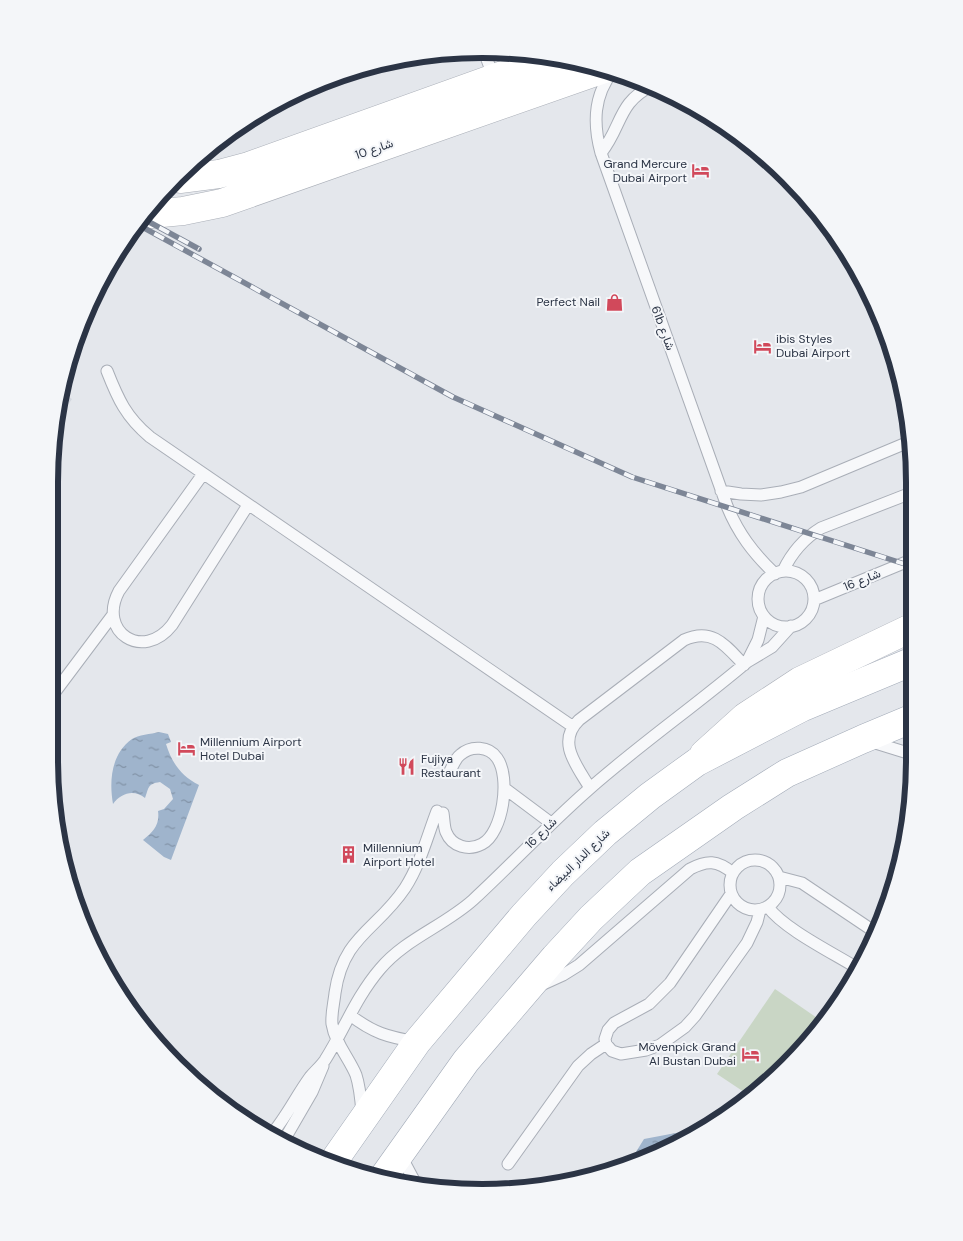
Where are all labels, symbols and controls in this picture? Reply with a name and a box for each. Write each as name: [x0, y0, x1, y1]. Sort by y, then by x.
street label: شارع 10: [353, 135, 396, 164]
place label: Grand Mercure Dubai Airport: [603, 156, 687, 186]
hotel icon: Grand Mercure Dubai Airport: [691, 161, 711, 181]
shop icon: Perfect Nail: [604, 292, 624, 312]
place label: Perfect Nail: [537, 294, 600, 310]
street label: 61b شارع: [647, 304, 678, 353]
place label: ibis Styles Dubai Airport: [776, 331, 851, 361]
hotel icon: ibis Styles Dubai Airport: [752, 336, 772, 356]
street label: شارع 16: [841, 565, 883, 596]
place label: Millennium Airport Hotel Dubai: [200, 734, 302, 764]
hotel icon: Millennium Airport Hotel Dubai: [176, 739, 196, 759]
place label: Fujiya Restaurant: [421, 751, 481, 781]
restaurant icon: Fujiya Restaurant: [397, 756, 417, 776]
street label: شارع 16: [522, 814, 561, 853]
street label: شارع الدار البيضاء: [543, 825, 614, 895]
place label: Millennium Airport Hotel: [363, 840, 434, 870]
building icon: Millennium Airport Hotel: [339, 845, 359, 865]
place label: Mövenpick Grand Al Bustan Dubai: [638, 1039, 736, 1069]
hotel icon: Mövenpick Grand Al Bustan Dubai: [740, 1044, 760, 1064]

